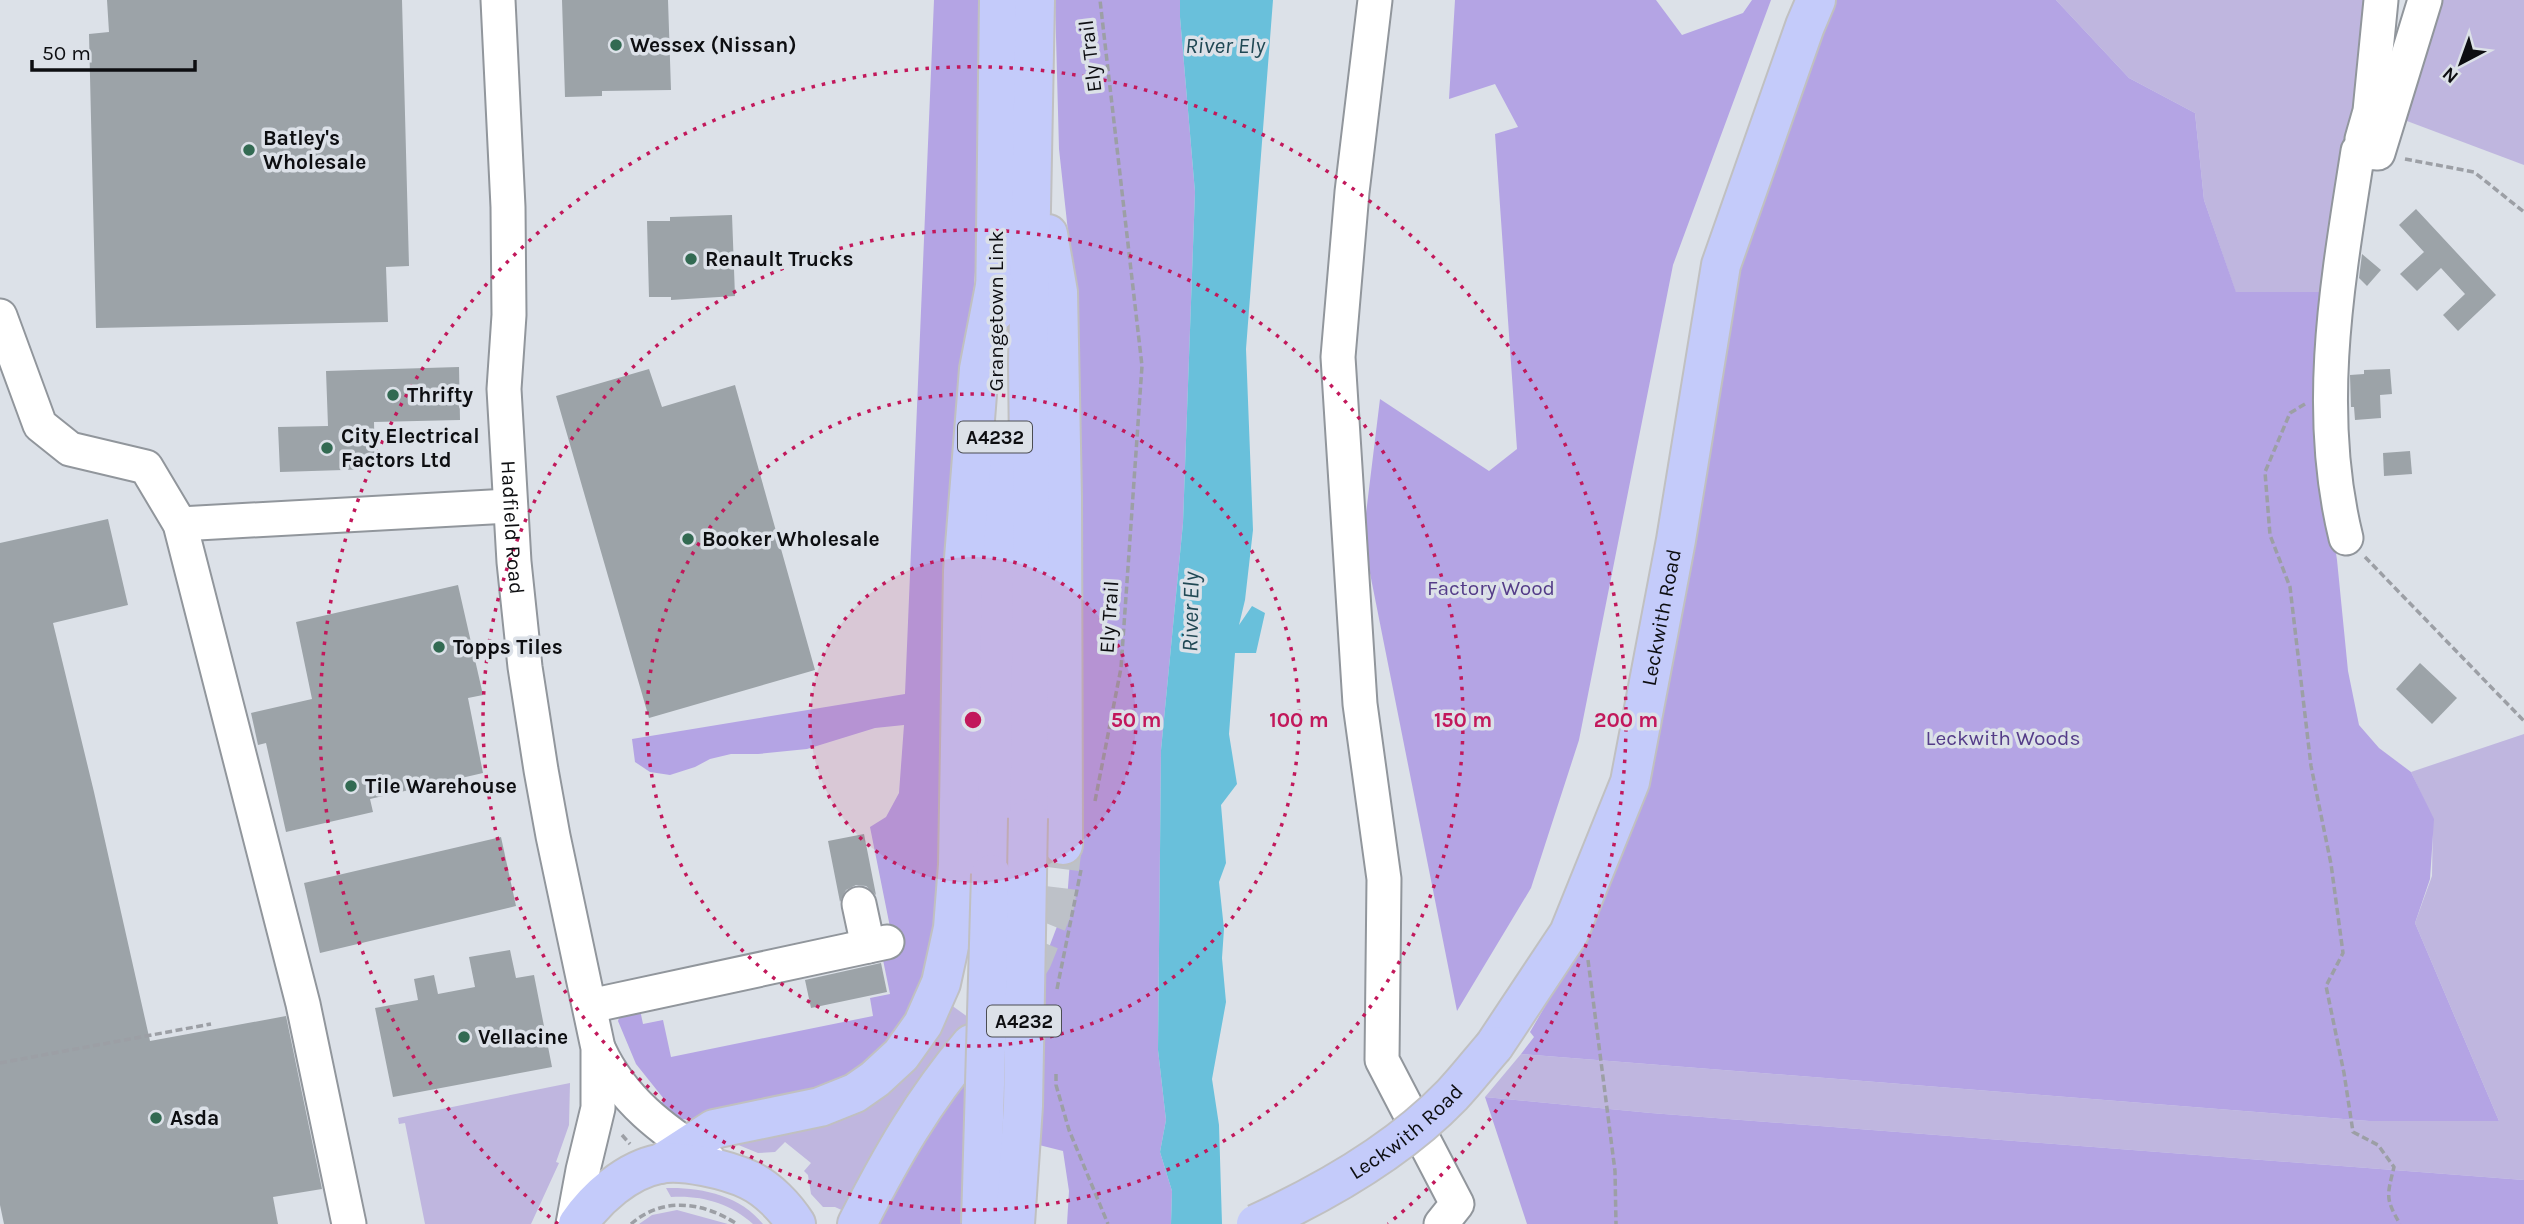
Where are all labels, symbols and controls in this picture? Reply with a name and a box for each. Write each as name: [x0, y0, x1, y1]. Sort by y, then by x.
street label: Ely Trail: [1074, 18, 1106, 94]
scale bar: [32, 28, 194, 72]
north arrow: [2426, 28, 2496, 98]
water label: River Ely: [1185, 32, 1266, 59]
place label: Wessex (Nissan): [630, 33, 797, 57]
marker: Wessex (Nissan): [608, 37, 624, 53]
text: 50 m: [42, 41, 91, 65]
text: N: [2438, 62, 2463, 88]
place label: Batley's Wholesale: [263, 126, 366, 174]
marker: Batley's Wholesale: [241, 142, 257, 158]
street label: Grangetown Link: [984, 230, 1008, 391]
place label: Renault Trucks: [705, 247, 854, 271]
marker: Renault Trucks: [683, 251, 699, 267]
place label: Thrifty: [407, 383, 473, 407]
marker: Thrifty: [385, 387, 401, 403]
road number: A4232: [958, 422, 1032, 452]
place label: City Electrical Factors Ltd: [341, 424, 480, 472]
marker: City Electrical Factors Ltd: [319, 440, 335, 456]
street label: Hadfield Road: [496, 460, 529, 595]
place label: Booker Wholesale: [702, 527, 880, 551]
marker: Booker Wholesale: [680, 531, 696, 547]
street label: Leckwith Road: [1637, 547, 1686, 688]
water label: River Ely: [1176, 571, 1205, 652]
park label: Factory Wood: [1427, 576, 1555, 600]
street label: Ely Trail: [1094, 580, 1124, 654]
place label: Topps Tiles: [453, 635, 563, 659]
marker: Topps Tiles: [431, 639, 447, 655]
centre of rings: [961, 708, 985, 732]
text: 50 m: [1111, 708, 1161, 732]
text: 100 m: [1269, 708, 1329, 732]
text: 150 m: [1434, 708, 1492, 732]
text: 200 m: [1594, 708, 1658, 732]
park label: Leckwith Woods: [1926, 726, 2080, 750]
place label: Tile Warehouse: [365, 774, 517, 798]
marker: Tile Warehouse: [343, 778, 359, 794]
road number: A4232: [987, 1006, 1061, 1036]
place label: Vellacine: [478, 1025, 568, 1049]
marker: Vellacine: [456, 1029, 472, 1045]
street label: Leckwith Road: [1345, 1079, 1468, 1184]
place label: Asda: [170, 1106, 219, 1130]
marker: Asda: [148, 1110, 164, 1126]

